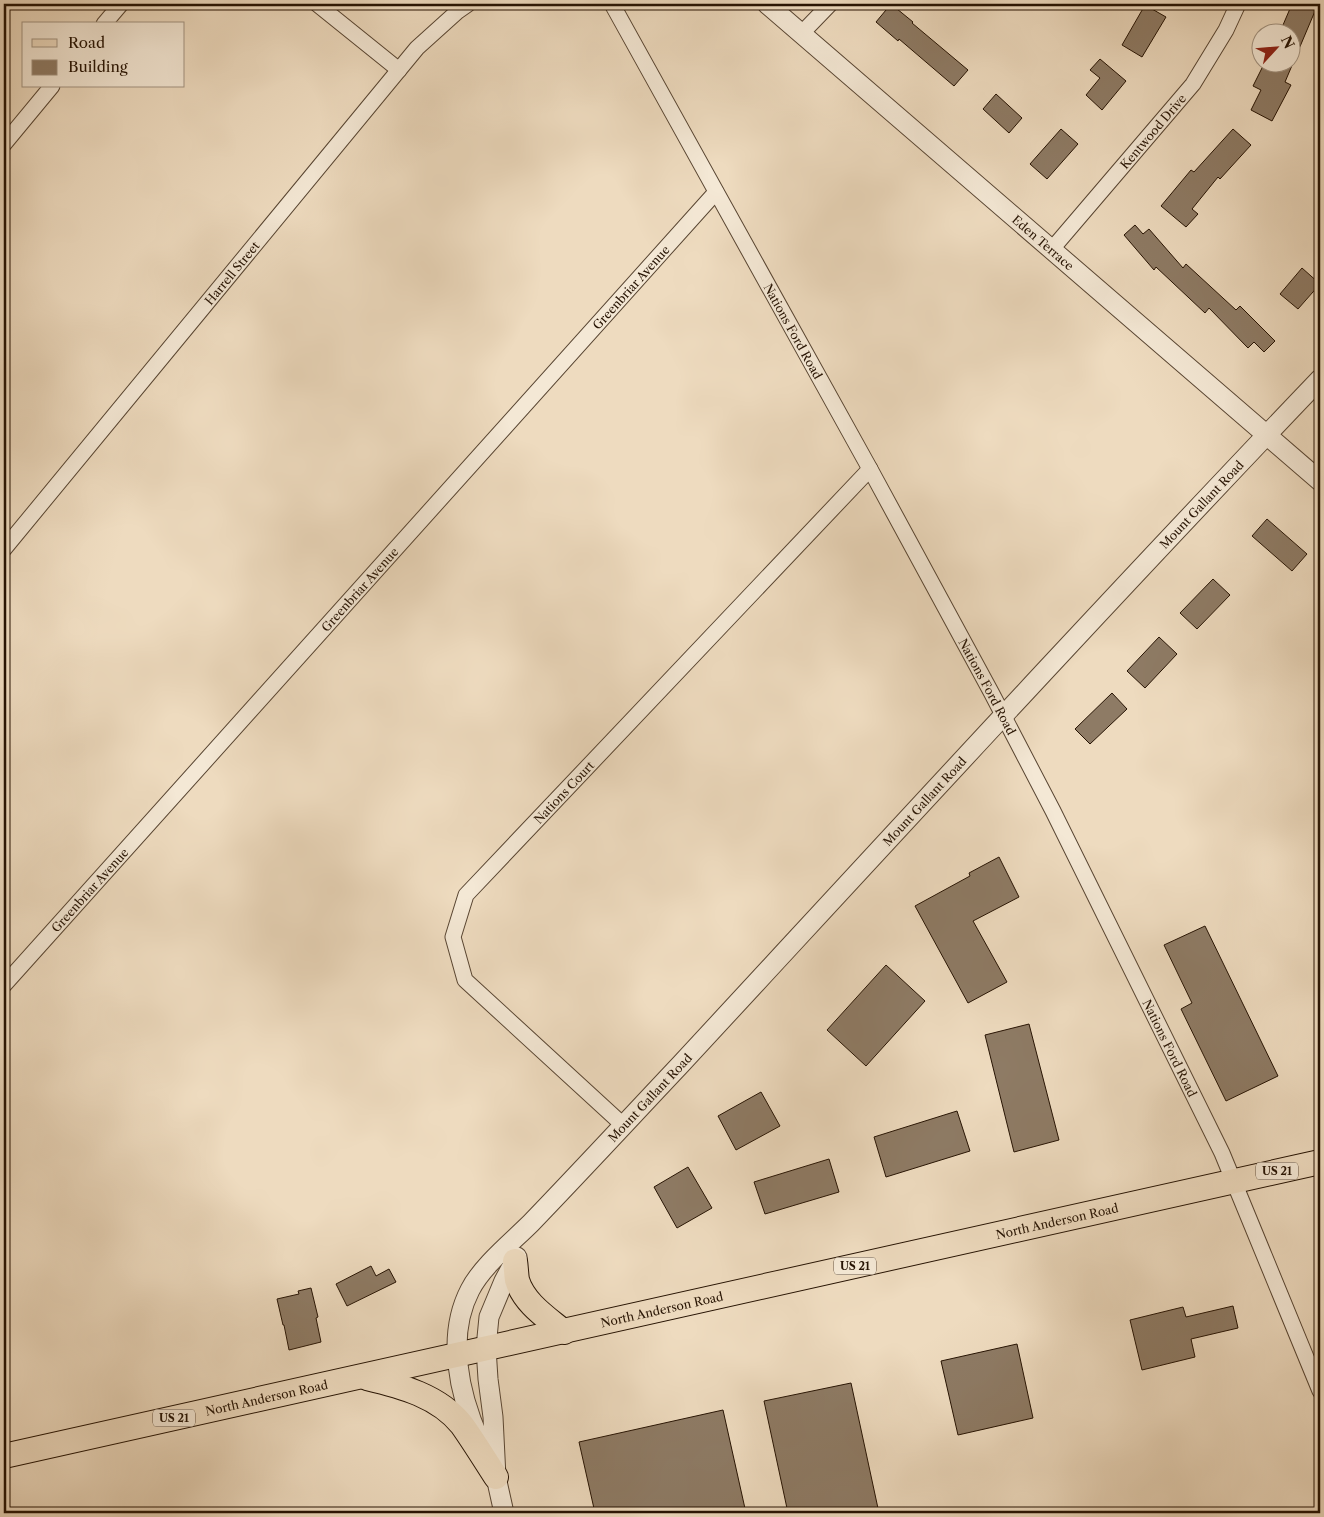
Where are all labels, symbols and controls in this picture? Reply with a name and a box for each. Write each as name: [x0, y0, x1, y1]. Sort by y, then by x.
legend: [22, 22, 185, 88]
north arrow: [1252, 22, 1302, 72]
text: Road: [68, 33, 105, 52]
text: N: [1277, 33, 1298, 52]
text: Building: [68, 57, 128, 76]
street label: Kentwood Drive: [1117, 90, 1189, 172]
street label: Eden Terrace: [1009, 212, 1078, 273]
street label: Harrell Street: [201, 237, 263, 308]
street label: Greenbriar Avenue: [589, 242, 673, 332]
street label: Nations Ford Road: [761, 281, 826, 382]
street label: Mount Gallant Road: [1156, 456, 1247, 551]
street label: Greenbriar Avenue: [318, 544, 401, 634]
street label: Nations Ford Road: [956, 636, 1020, 738]
street label: Mount Gallant Road: [879, 753, 969, 849]
street label: Nations Court: [531, 757, 597, 826]
street label: Greenbriar Avenue: [48, 844, 131, 935]
street label: Nations Ford Road: [1140, 997, 1201, 1100]
street label: Mount Gallant Road: [605, 1050, 695, 1145]
road number: US 21: [1256, 1162, 1298, 1180]
street label: North Anderson Road: [994, 1200, 1120, 1242]
road number: US 21: [834, 1258, 876, 1274]
street label: North Anderson Road: [599, 1288, 725, 1330]
street label: North Anderson Road: [204, 1376, 330, 1418]
road number: US 21: [153, 1410, 195, 1426]

